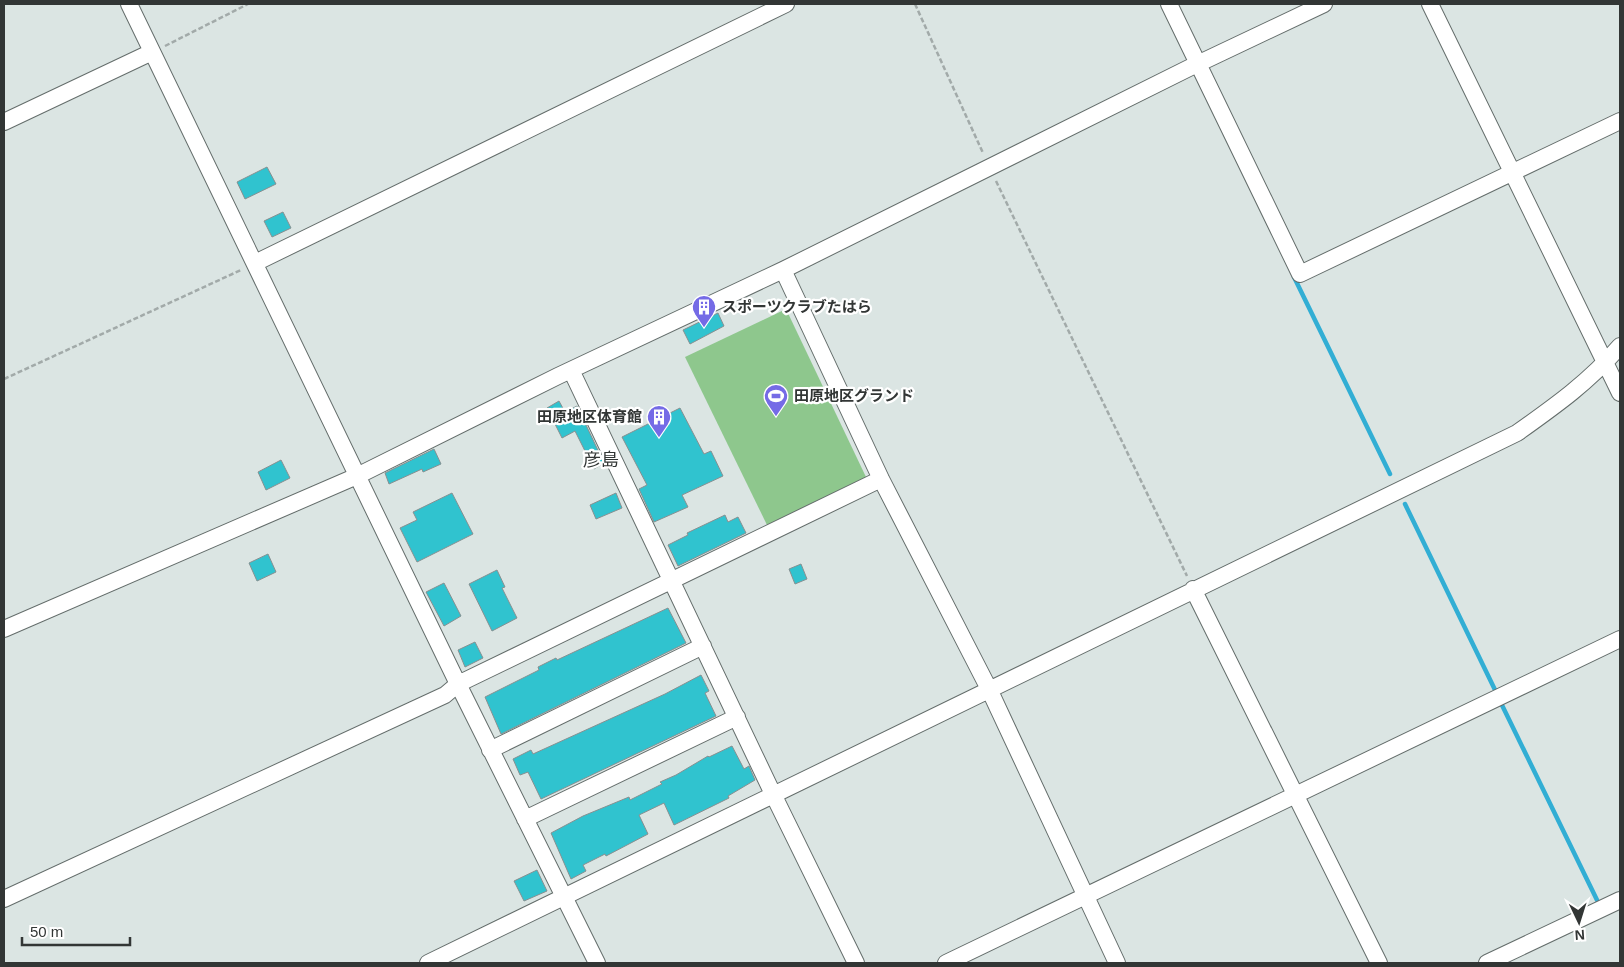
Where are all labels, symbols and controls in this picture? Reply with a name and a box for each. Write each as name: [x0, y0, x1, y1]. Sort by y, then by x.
building icon: スポーツクラブたはら: [691, 294, 717, 328]
place label: スポーツクラブたはら: [722, 298, 872, 315]
sports icon: 田原地区グランド: [763, 383, 789, 417]
place label: 田原地区グランド: [794, 387, 914, 404]
building icon: 田原地区体育館: [646, 404, 672, 438]
place label: 田原地区体育館: [537, 408, 642, 425]
district label: 彦島: [583, 450, 619, 470]
north arrow: [1554, 897, 1604, 947]
scale bar: [22, 914, 130, 946]
text: 50 m: [30, 923, 63, 940]
text: N: [1574, 927, 1586, 943]

